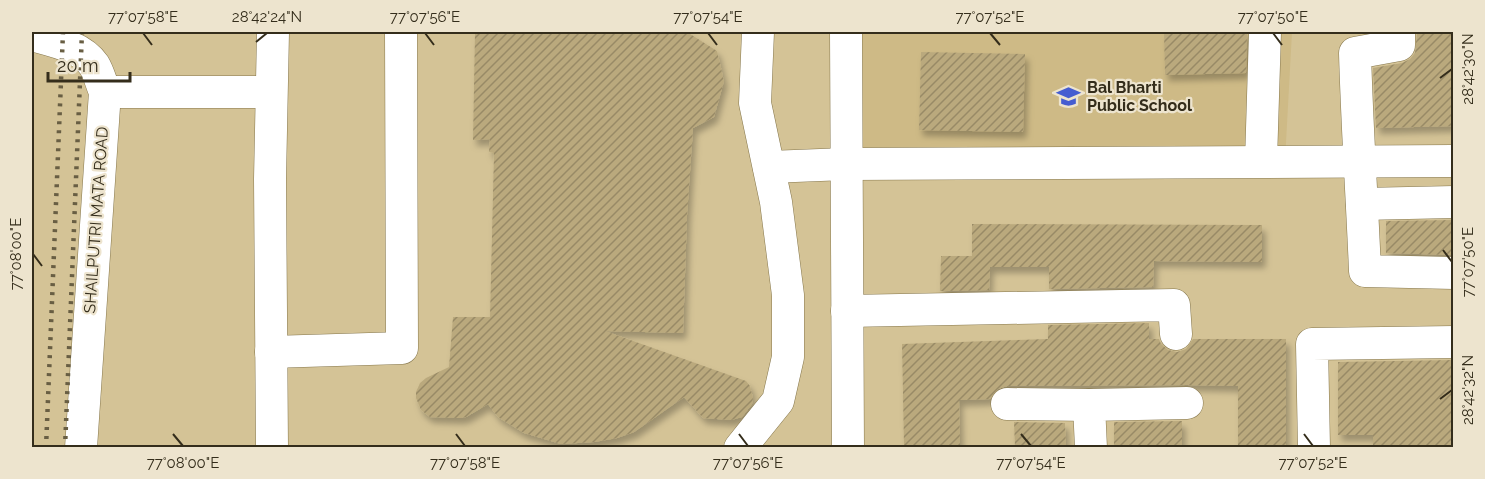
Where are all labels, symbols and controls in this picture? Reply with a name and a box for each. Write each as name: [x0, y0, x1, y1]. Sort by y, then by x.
text: 77°07'58"E: [108, 8, 178, 26]
text: 28°42'24"N: [232, 8, 302, 26]
text: 77°07'56"E: [390, 8, 460, 26]
text: 77°07'54"E: [673, 8, 743, 26]
text: 77°07'52"E: [955, 8, 1025, 26]
text: 77°07'50"E: [1238, 8, 1308, 26]
text: 28°42'30"N: [1459, 33, 1477, 105]
scale bar: [48, 45, 130, 83]
text: 20 m: [57, 55, 99, 76]
place label: Bal Bharti Public School: [1087, 78, 1193, 115]
school or university icon: Bal Bharti Public School: [1056, 83, 1082, 109]
street label: SHAILPUTRI MATA ROAD: [80, 126, 112, 314]
text: 77°08'00"E: [7, 218, 25, 290]
text: 77°07'50"E: [1459, 227, 1477, 297]
text: 28°42'32"N: [1459, 355, 1477, 425]
text: 77°08'00"E: [147, 454, 219, 472]
text: 77°07'58"E: [430, 454, 500, 472]
text: 77°07'56"E: [713, 454, 783, 472]
text: 77°07'54"E: [996, 454, 1066, 472]
text: 77°07'52"E: [1278, 454, 1348, 472]

